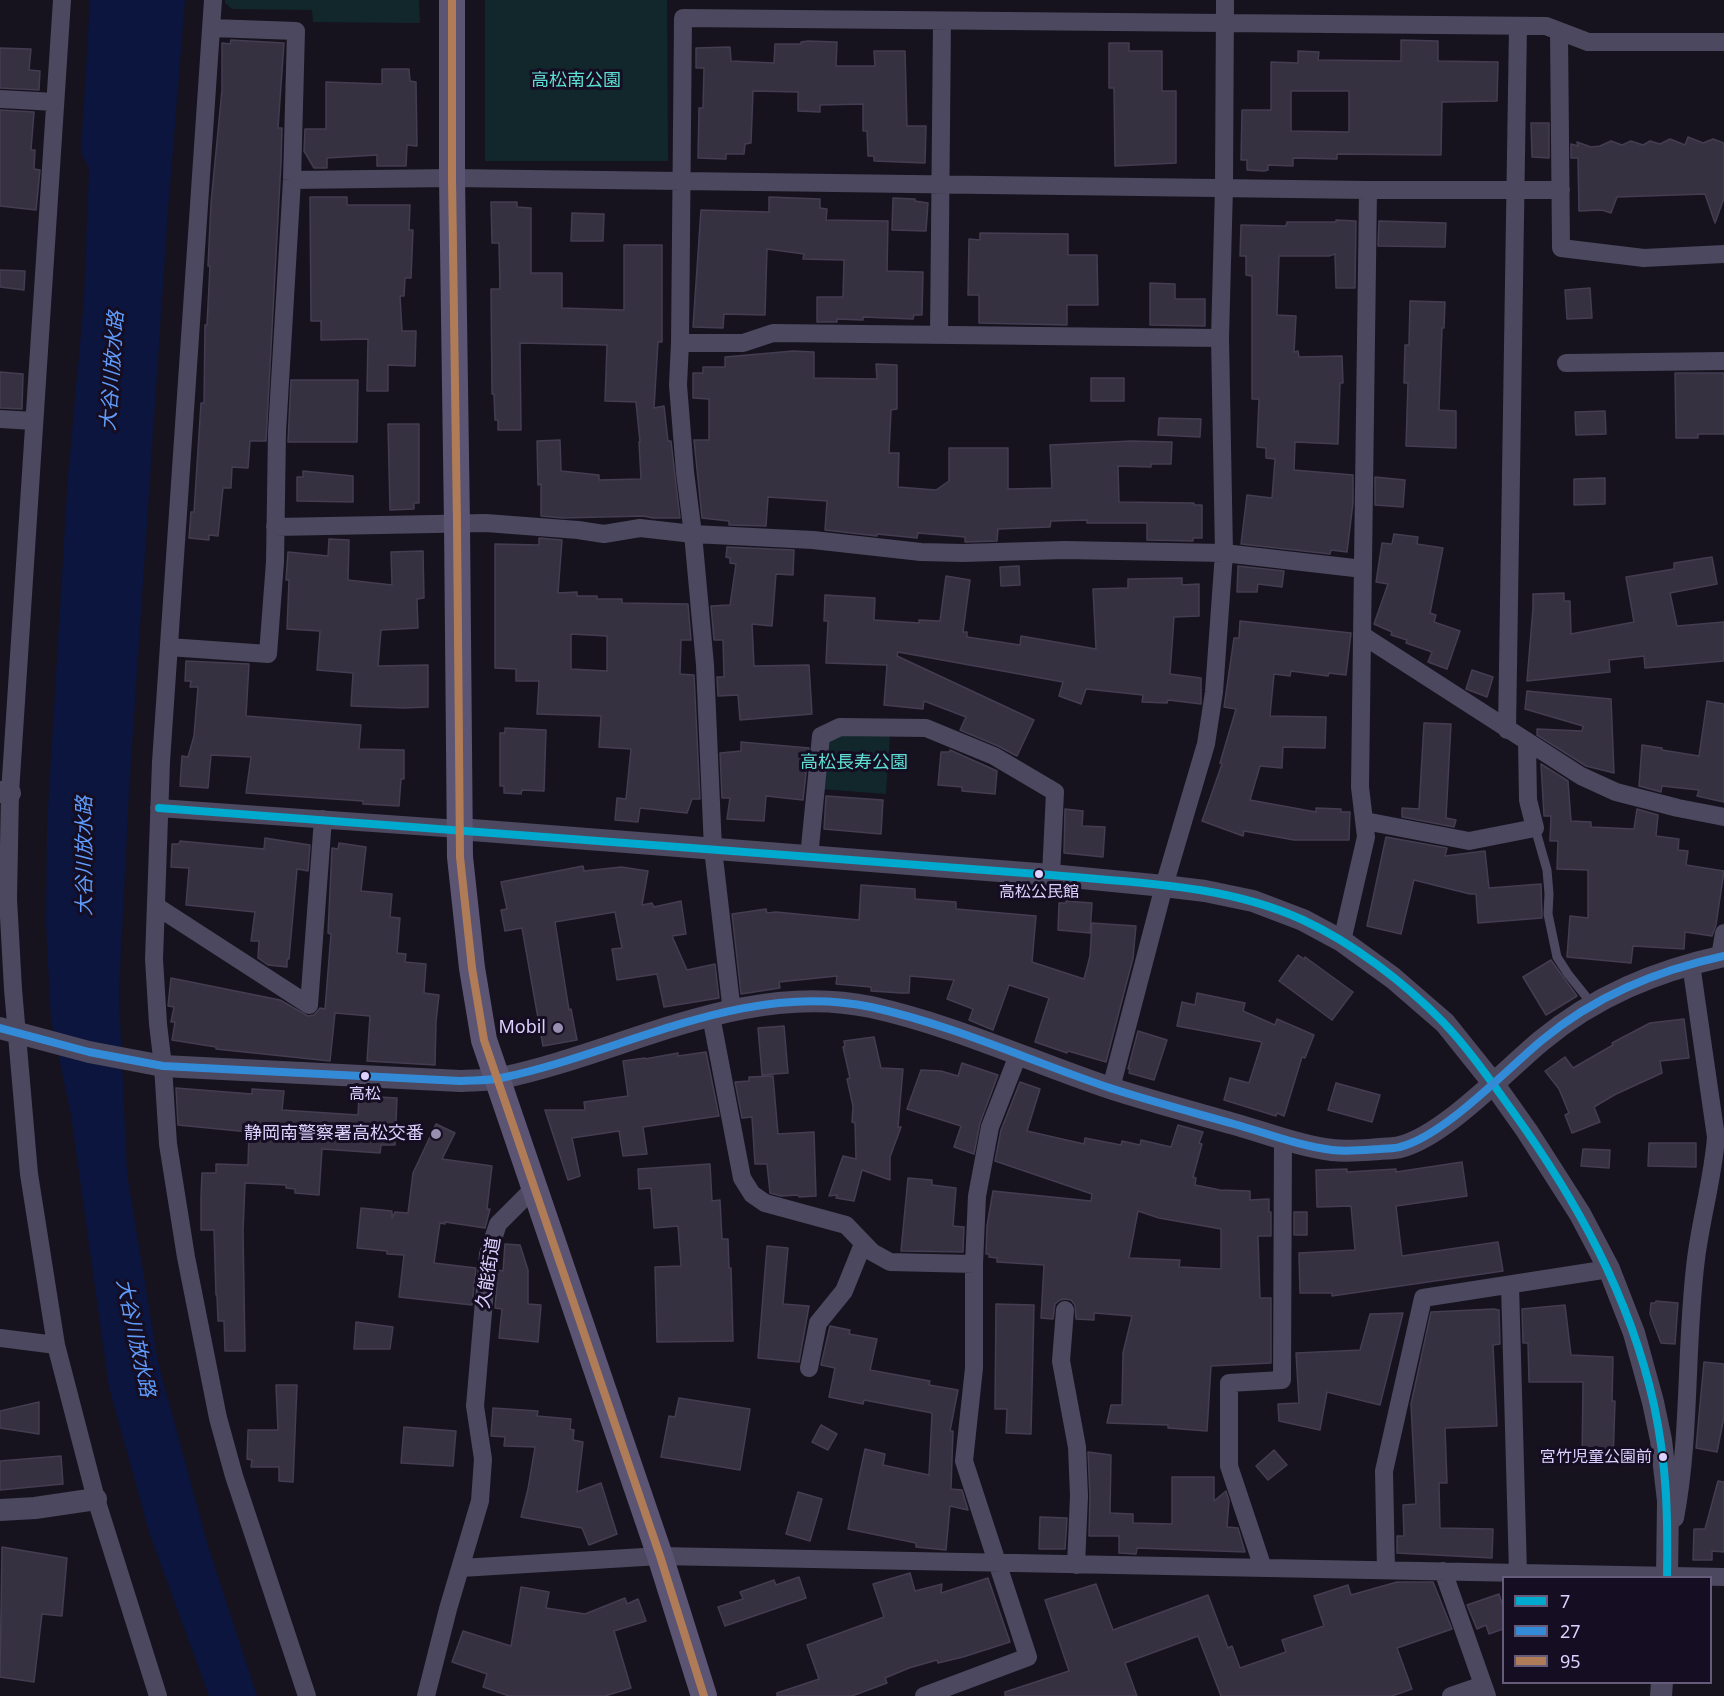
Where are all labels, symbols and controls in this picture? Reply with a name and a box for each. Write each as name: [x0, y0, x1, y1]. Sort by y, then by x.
park label: 高松南公園: [531, 70, 621, 92]
water label: 大谷川放水路: [97, 310, 129, 432]
park label: 高松長寿公園: [800, 752, 908, 774]
water label: 大谷川放水路: [73, 796, 97, 916]
marker: 高松公民館: [1033, 868, 1045, 880]
place label: 高松公民館: [999, 882, 1079, 902]
place label: Mobil: [498, 1017, 546, 1039]
marker: Mobil: [551, 1021, 565, 1035]
marker: 高松: [359, 1070, 371, 1082]
place label: 高松: [349, 1084, 381, 1104]
place label: 静岡南警察署高松交番: [244, 1123, 424, 1145]
marker: 静岡南警察署高松交番: [429, 1127, 443, 1141]
street label: 久能街道: [473, 1236, 505, 1310]
water label: 大谷川放水路: [111, 1277, 159, 1399]
place label: 宮竹児童公園前: [1540, 1447, 1652, 1467]
marker: 宮竹児童公園前: [1657, 1451, 1669, 1463]
legend: [1502, 1576, 1712, 1684]
text: 7: [1560, 1589, 1570, 1613]
text: 27: [1560, 1619, 1581, 1643]
text: 95: [1560, 1649, 1581, 1673]

